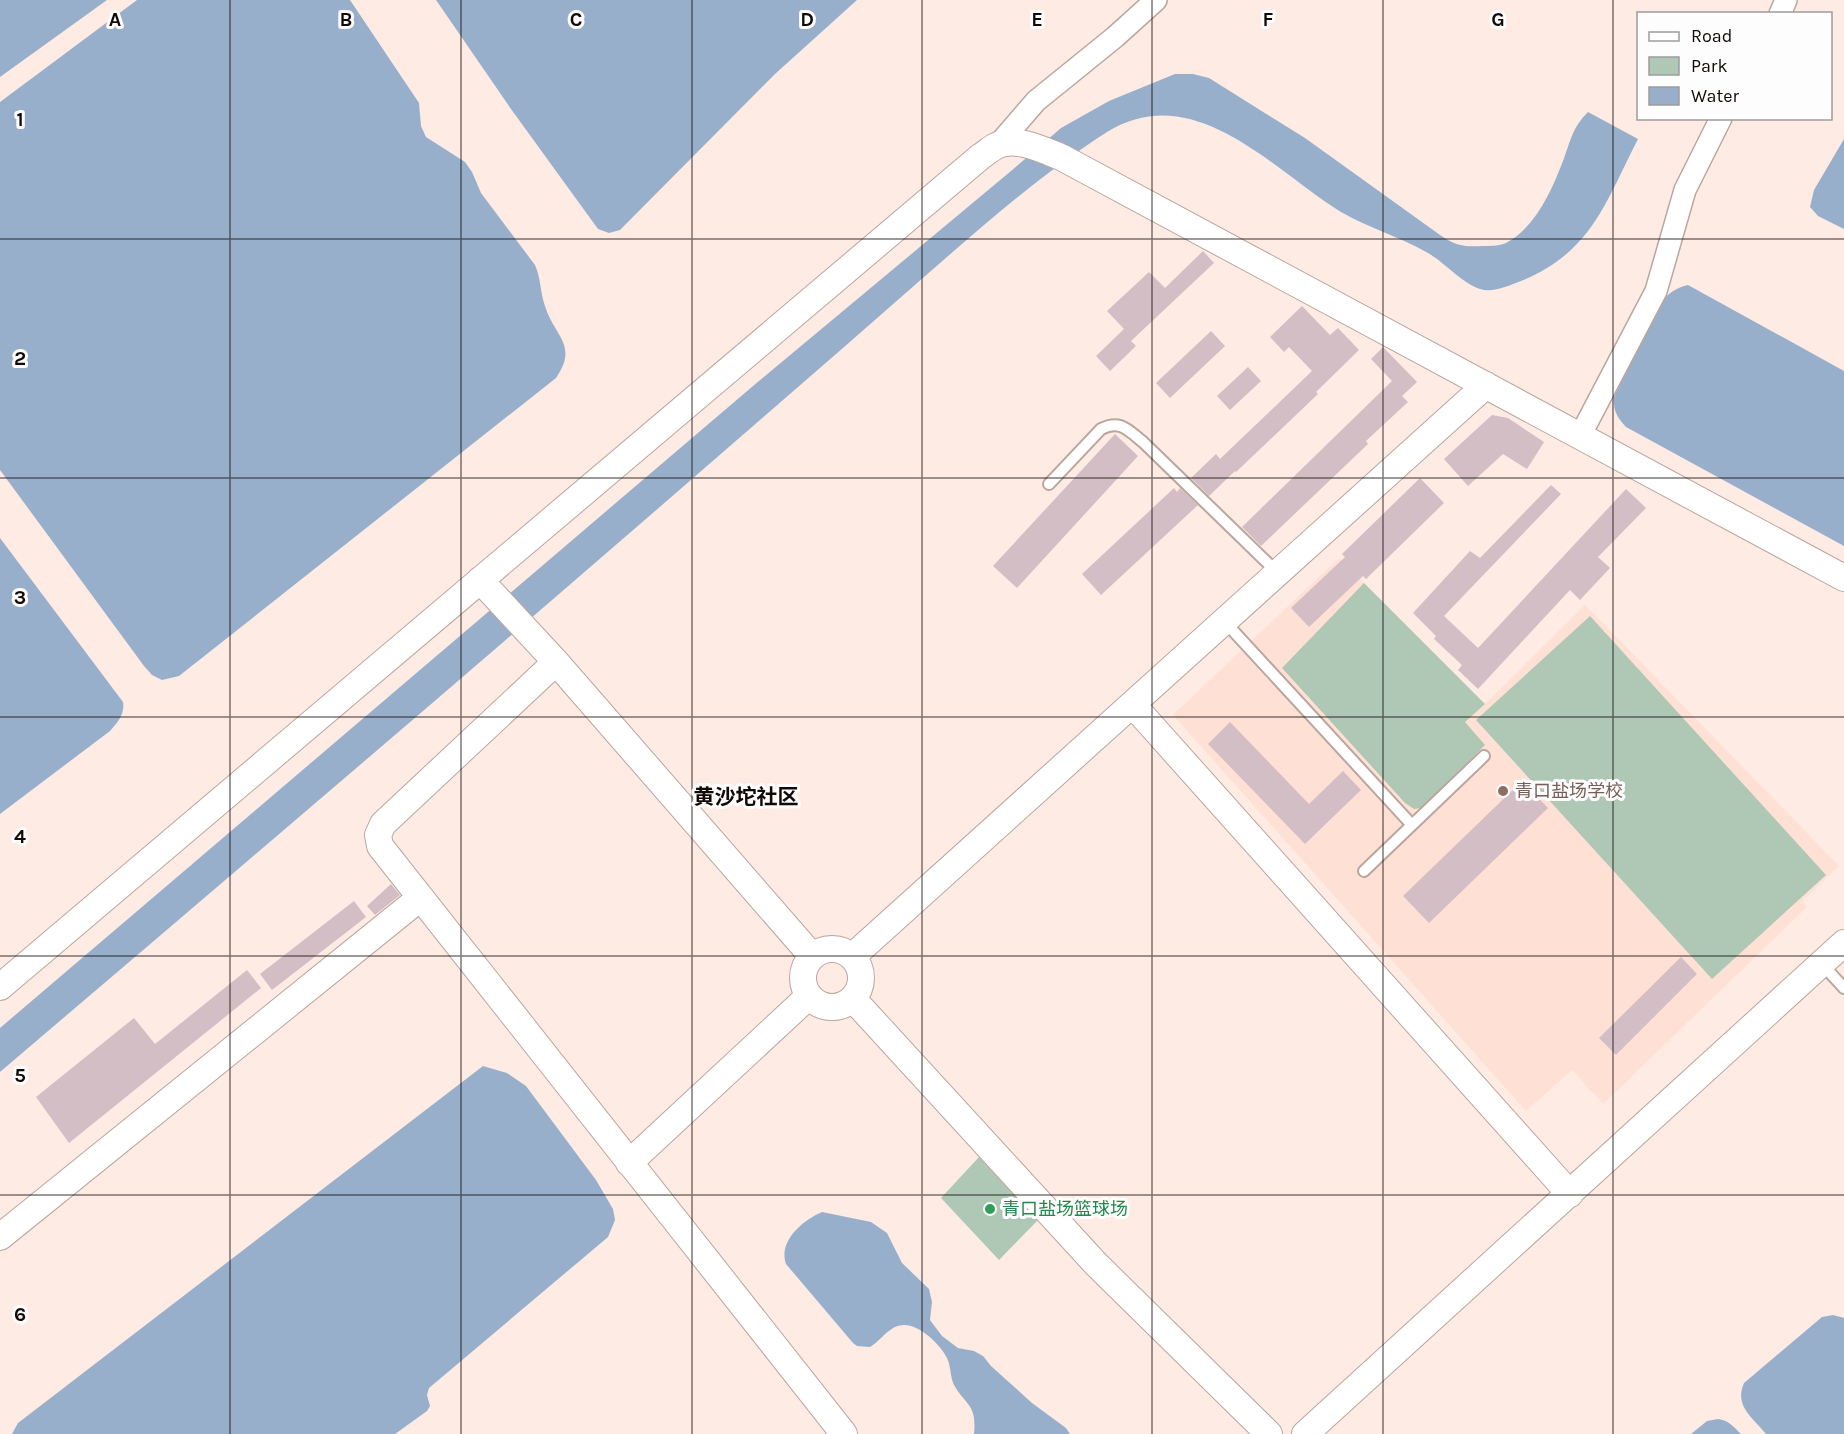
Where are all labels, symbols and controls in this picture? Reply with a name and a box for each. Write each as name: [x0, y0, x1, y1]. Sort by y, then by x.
text: A: [109, 8, 122, 31]
text: B: [340, 8, 352, 31]
text: C: [570, 8, 582, 31]
text: D: [800, 8, 814, 31]
text: E: [1031, 8, 1043, 31]
text: F: [1263, 8, 1274, 31]
text: G: [1491, 8, 1505, 31]
legend: [1637, 12, 1832, 120]
text: Road: [1691, 25, 1732, 47]
text: Park: [1691, 55, 1728, 77]
text: Water: [1691, 85, 1739, 107]
text: 1: [16, 108, 24, 131]
text: 2: [14, 347, 26, 370]
text: 3: [14, 586, 26, 609]
place label: 青口盐场学校: [1515, 780, 1623, 802]
marker: 青口盐场学校: [1496, 784, 1510, 798]
district label: 黄沙坨社区: [694, 785, 799, 809]
text: 4: [14, 825, 26, 848]
text: 5: [14, 1064, 26, 1087]
place label: 青口盐场篮球场: [1002, 1198, 1128, 1220]
marker: 青口盐场篮球场: [983, 1202, 997, 1216]
text: 6: [14, 1303, 26, 1326]

